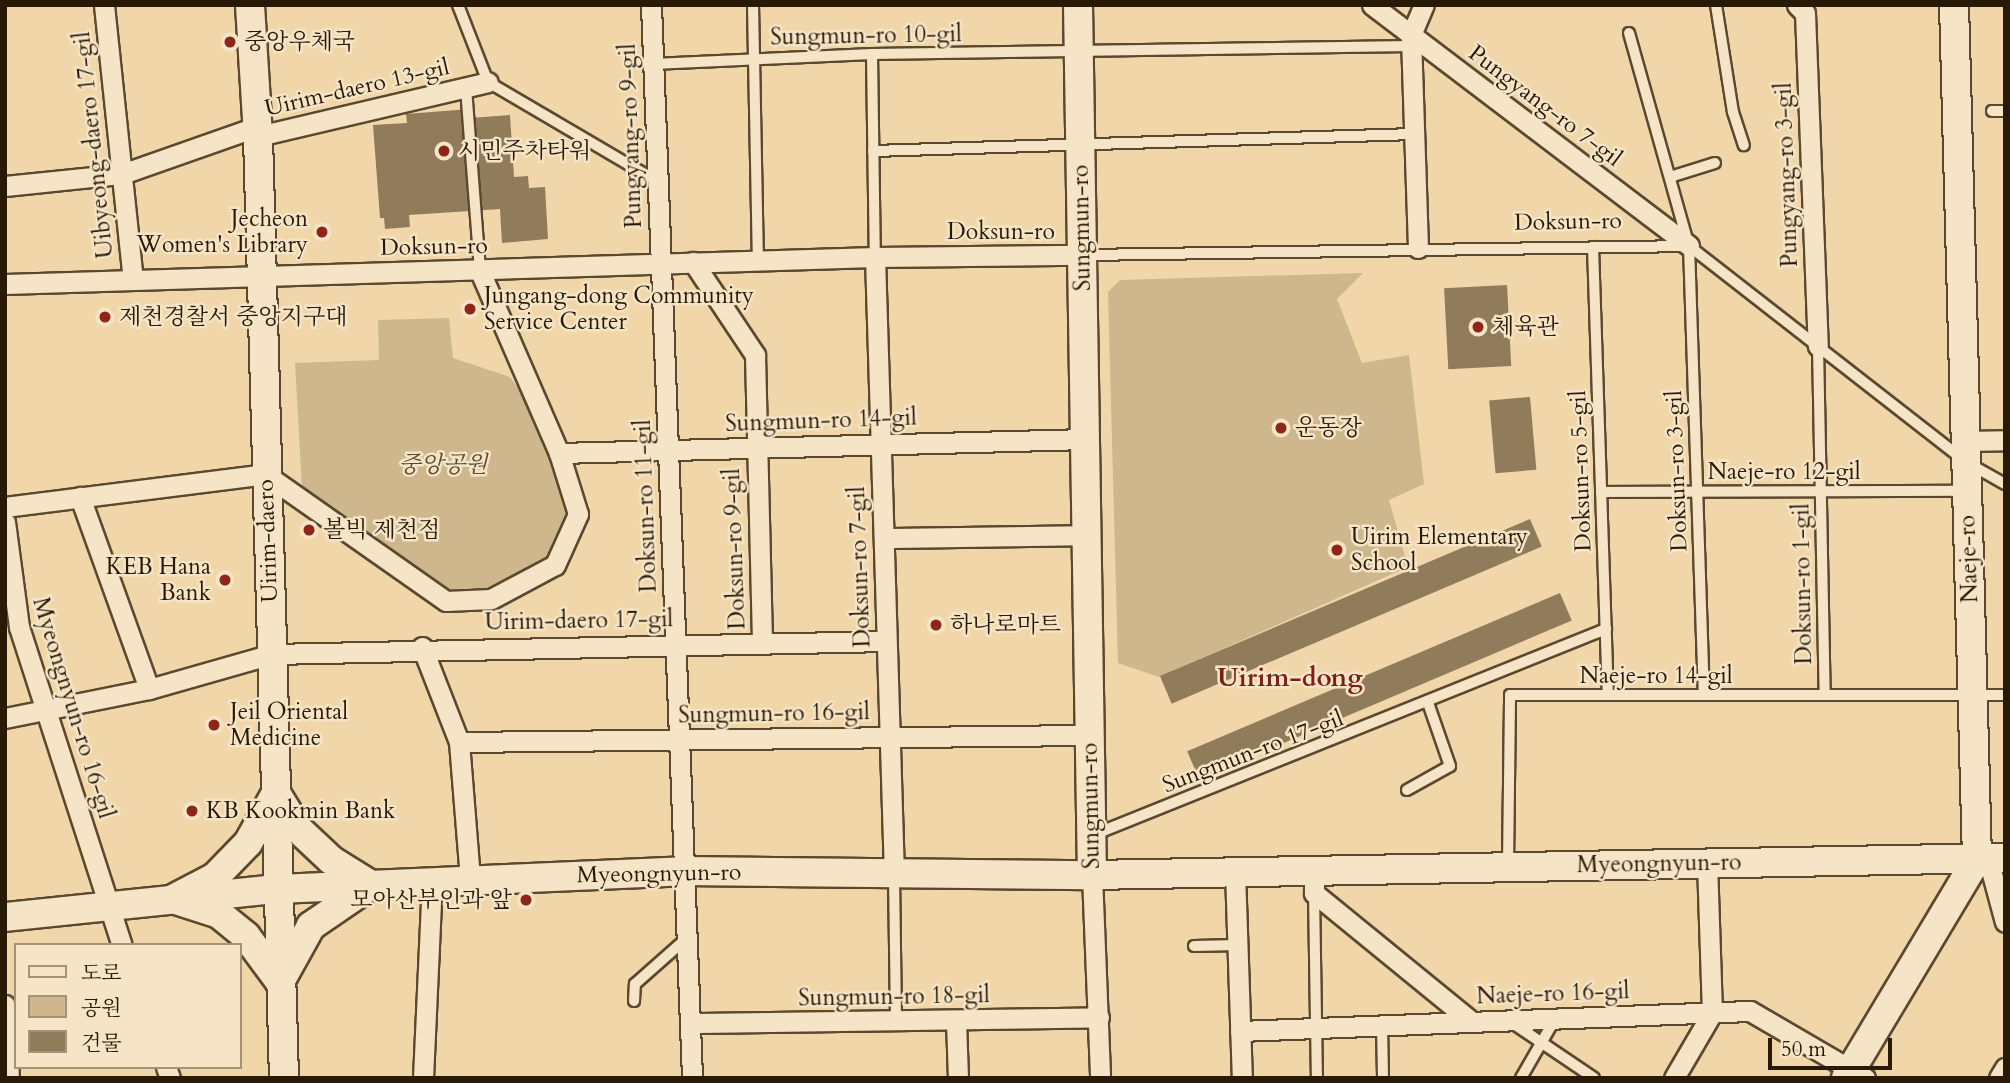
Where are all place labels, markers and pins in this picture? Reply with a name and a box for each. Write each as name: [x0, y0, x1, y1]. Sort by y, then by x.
place label: 중앙우체국: [244, 28, 355, 56]
marker: 중앙우체국: [222, 34, 238, 50]
place label: 시민주차타워: [458, 137, 591, 165]
marker: 시민주차타워: [436, 143, 452, 159]
place label: Jecheon Women's Library: [137, 205, 308, 259]
marker: Jecheon Women's Library: [314, 224, 330, 240]
place label: Jungang-dong Community Service Center: [484, 282, 754, 336]
marker: Jungang-dong Community Service Center: [462, 301, 478, 317]
place label: 제천경찰서 중앙지구대: [119, 303, 347, 331]
marker: 제천경찰서 중앙지구대: [97, 309, 113, 325]
place label: 체육관: [1492, 313, 1559, 341]
marker: 체육관: [1470, 319, 1486, 335]
place label: 운동장: [1295, 414, 1362, 442]
marker: 운동장: [1273, 420, 1289, 436]
place label: 볼빅 제천점: [323, 516, 440, 544]
marker: 볼빅 제천점: [301, 522, 317, 538]
place label: Uirim Elementary School: [1351, 523, 1528, 577]
marker: Uirim Elementary School: [1329, 542, 1345, 558]
place label: KEB Hana Bank: [106, 553, 211, 607]
marker: KEB Hana Bank: [217, 572, 233, 588]
place label: 하나로마트: [950, 611, 1061, 639]
marker: 하나로마트: [928, 617, 944, 633]
place label: Jeil Oriental Medicine: [230, 698, 348, 752]
marker: Jeil Oriental Medicine: [204, 715, 224, 735]
place label: KB Kookmin Bank: [206, 797, 395, 825]
marker: KB Kookmin Bank: [184, 803, 200, 819]
place label: 모아산부인과 앞: [350, 886, 512, 914]
marker: 모아산부인과 앞: [518, 892, 534, 908]

